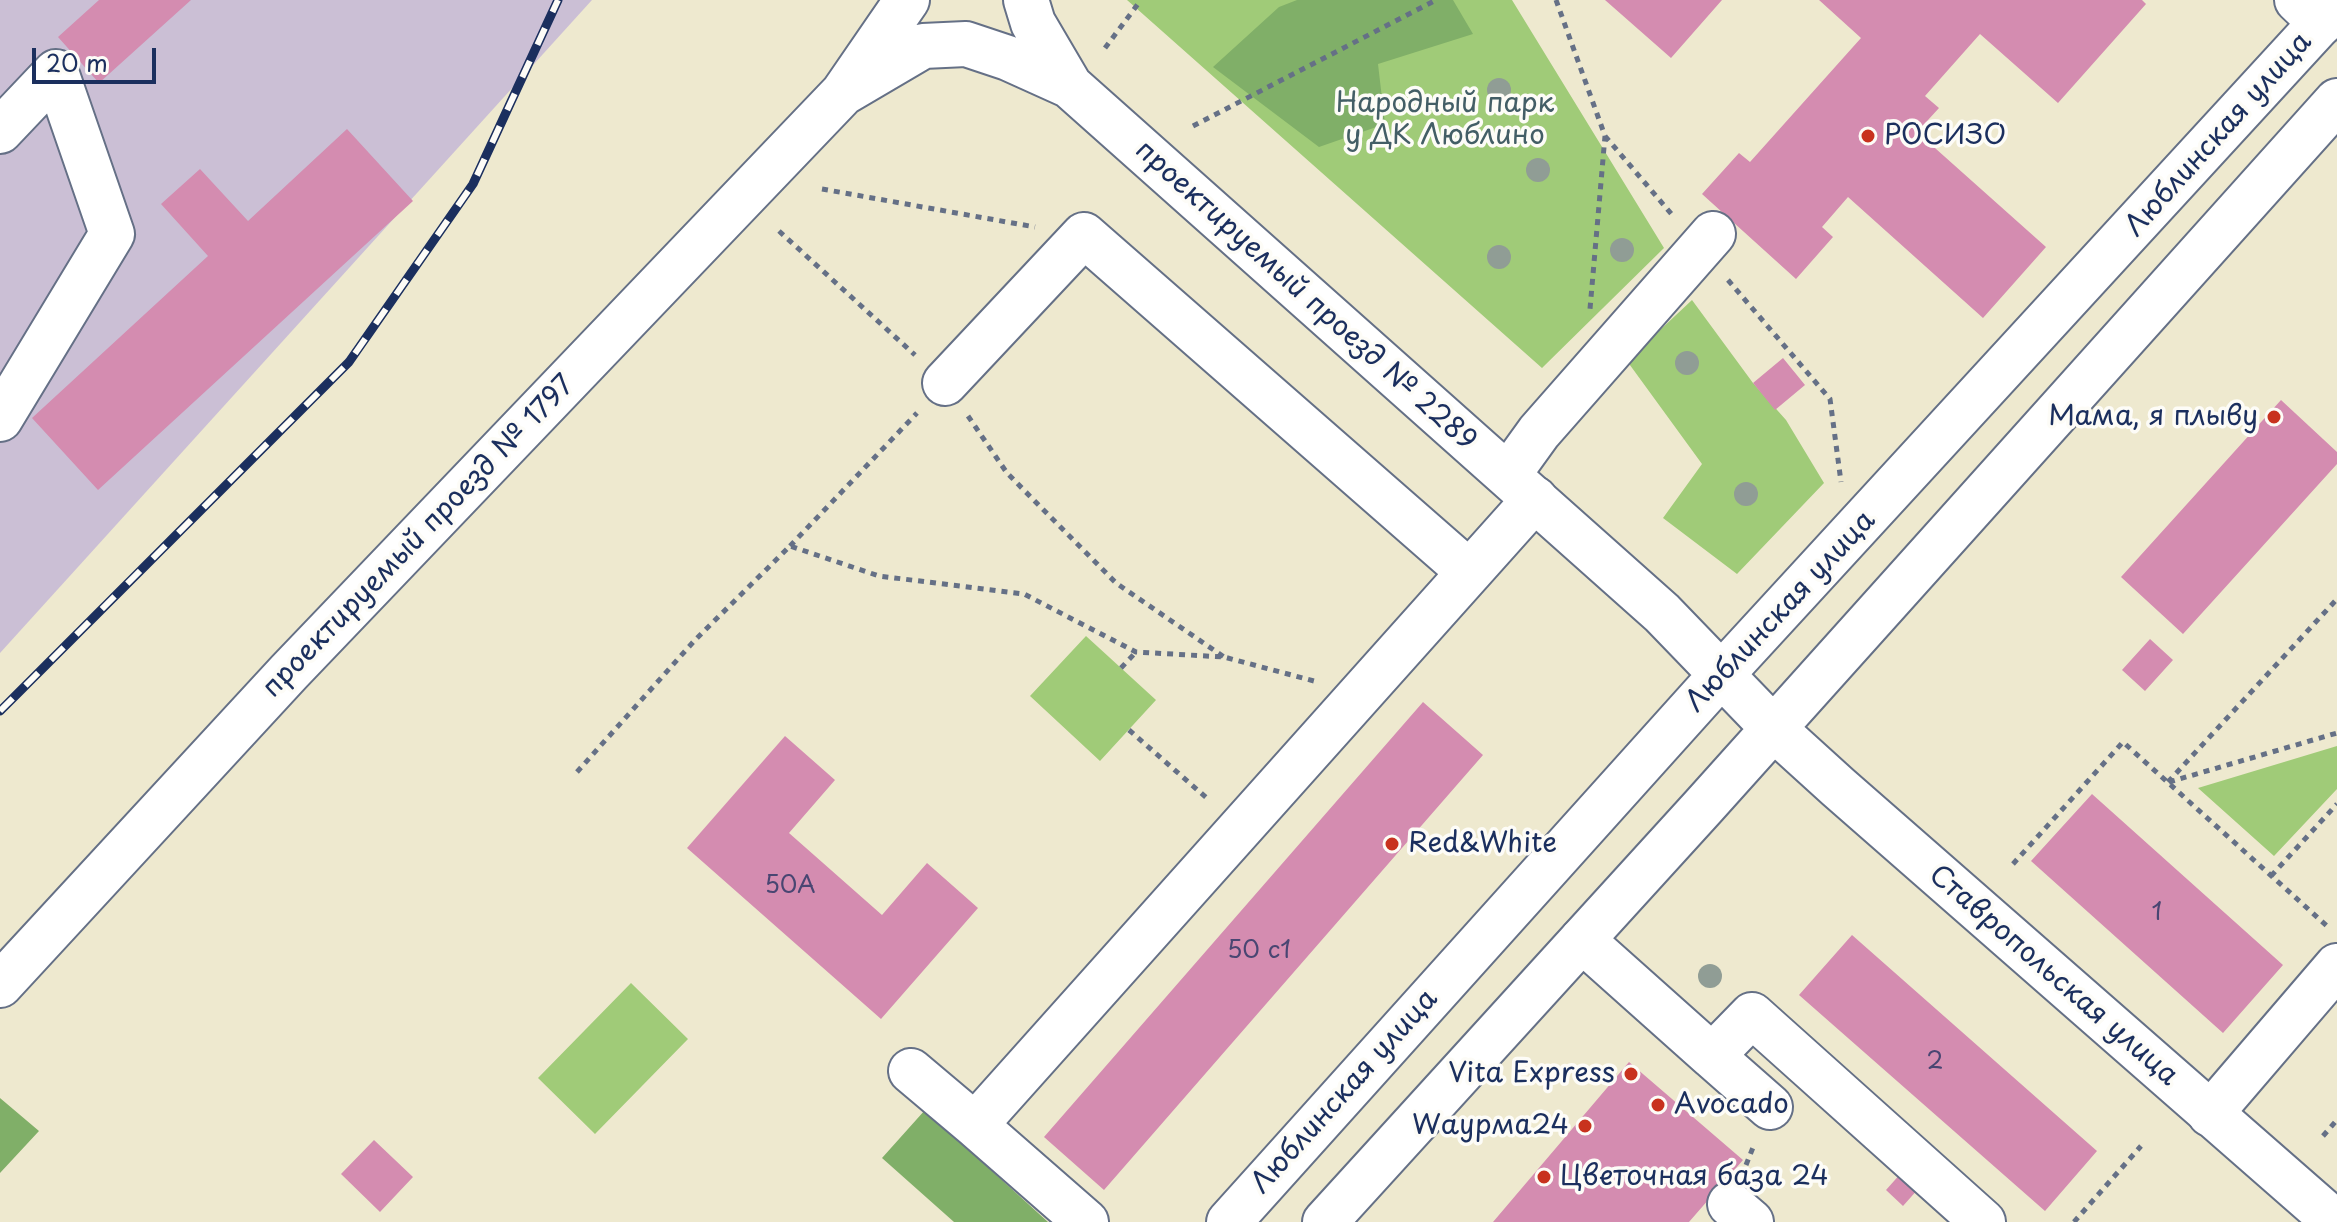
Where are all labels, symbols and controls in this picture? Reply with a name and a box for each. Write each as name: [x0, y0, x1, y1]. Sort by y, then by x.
street label: Люблинская улица: [2119, 26, 2319, 244]
scale bar: [36, 32, 160, 82]
text: 20 m: [46, 44, 108, 80]
park label: Народный парк у ДК Люблино: [1336, 87, 1554, 153]
place label: РОСИЗО: [1884, 119, 2006, 153]
marker: РОСИЗО: [1859, 127, 1877, 145]
street label: проектируемый проезд № 2289: [1128, 134, 1482, 458]
street label: проектируемый проезд № 1797: [256, 369, 582, 705]
place label: Мама, я плыву: [2048, 400, 2258, 434]
marker: Мама, я плыву: [2265, 408, 2283, 426]
street label: Люблинская улица: [1679, 504, 1883, 720]
place label: Red&White: [1408, 827, 1557, 861]
marker: Red&White: [1383, 835, 1401, 853]
street label: Ставропольская улица: [1922, 859, 2184, 1093]
house number: 50А: [764, 872, 816, 900]
house number: 1: [2152, 899, 2162, 927]
house number: 50 с1: [1227, 937, 1291, 965]
street label: Люблинская улица: [1245, 983, 1445, 1201]
house number: 2: [1927, 1048, 1943, 1076]
place label: Vita Express: [1448, 1057, 1615, 1091]
marker: Vita Express: [1622, 1065, 1640, 1083]
place label: Avocado: [1674, 1088, 1789, 1122]
marker: Avocado: [1649, 1096, 1667, 1114]
place label: Wаурма24: [1412, 1109, 1569, 1143]
marker: Wаурма24: [1576, 1117, 1594, 1135]
place label: Цветочная база 24: [1560, 1160, 1829, 1194]
marker: Цветочная база 24: [1535, 1168, 1553, 1186]

